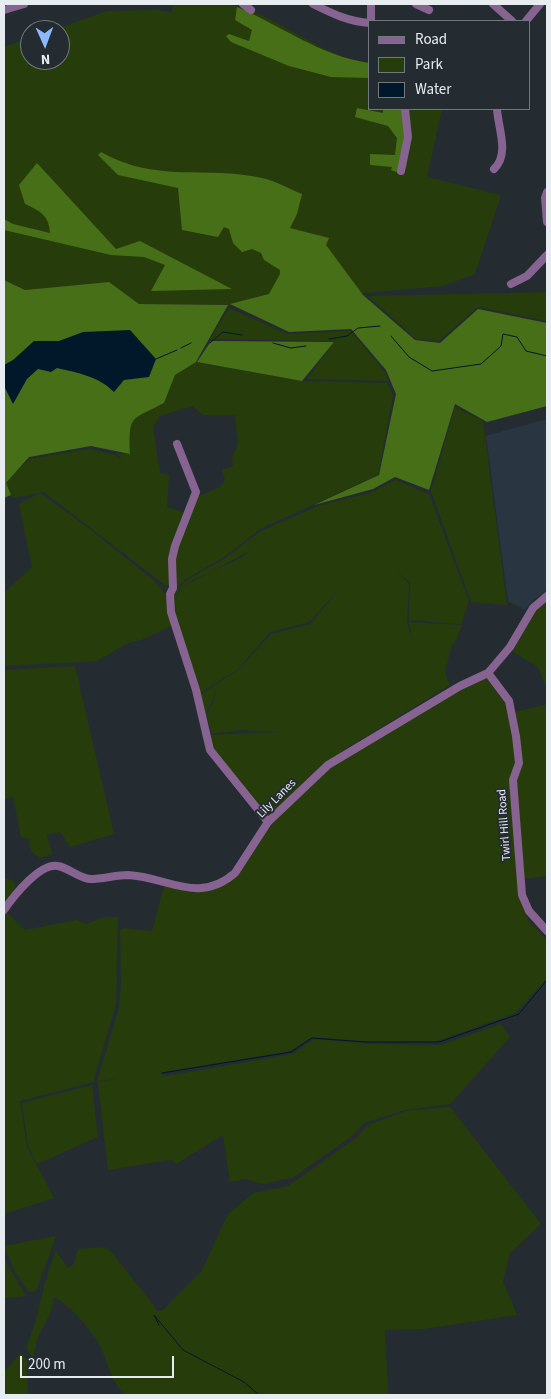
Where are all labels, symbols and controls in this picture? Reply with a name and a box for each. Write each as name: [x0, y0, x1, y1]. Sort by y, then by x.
north arrow: [20, 20, 70, 70]
legend: [368, 20, 531, 110]
text: Road: [415, 29, 447, 50]
text: N: [40, 49, 50, 69]
text: Park: [415, 54, 443, 75]
text: Water: [415, 79, 451, 100]
street label: Lily Lanes: [254, 776, 300, 822]
street label: Twirl Hill Road: [495, 788, 515, 862]
scale bar: [22, 1346, 176, 1378]
text: 200 m: [28, 1354, 66, 1375]

